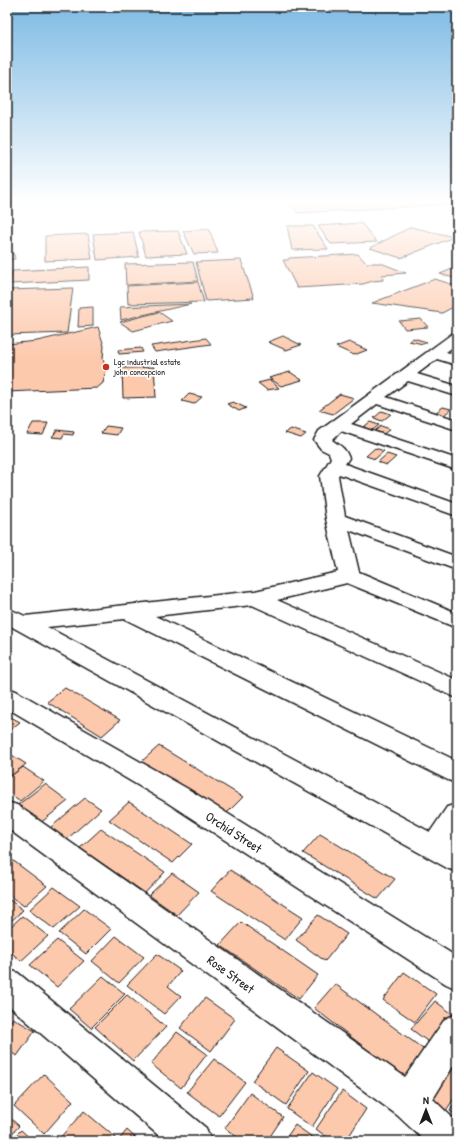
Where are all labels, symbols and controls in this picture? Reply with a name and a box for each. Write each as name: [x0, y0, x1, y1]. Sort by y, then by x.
place label: Lgc industrial estate john concepcion: [113, 356, 181, 378]
marker: Lgc industrial estate john concepcion: [101, 362, 111, 372]
street label: Orchid Street: [202, 807, 266, 857]
street label: Rose Street: [204, 951, 259, 998]
north arrow: [406, 1090, 446, 1130]
text: N: [423, 1093, 429, 1107]

